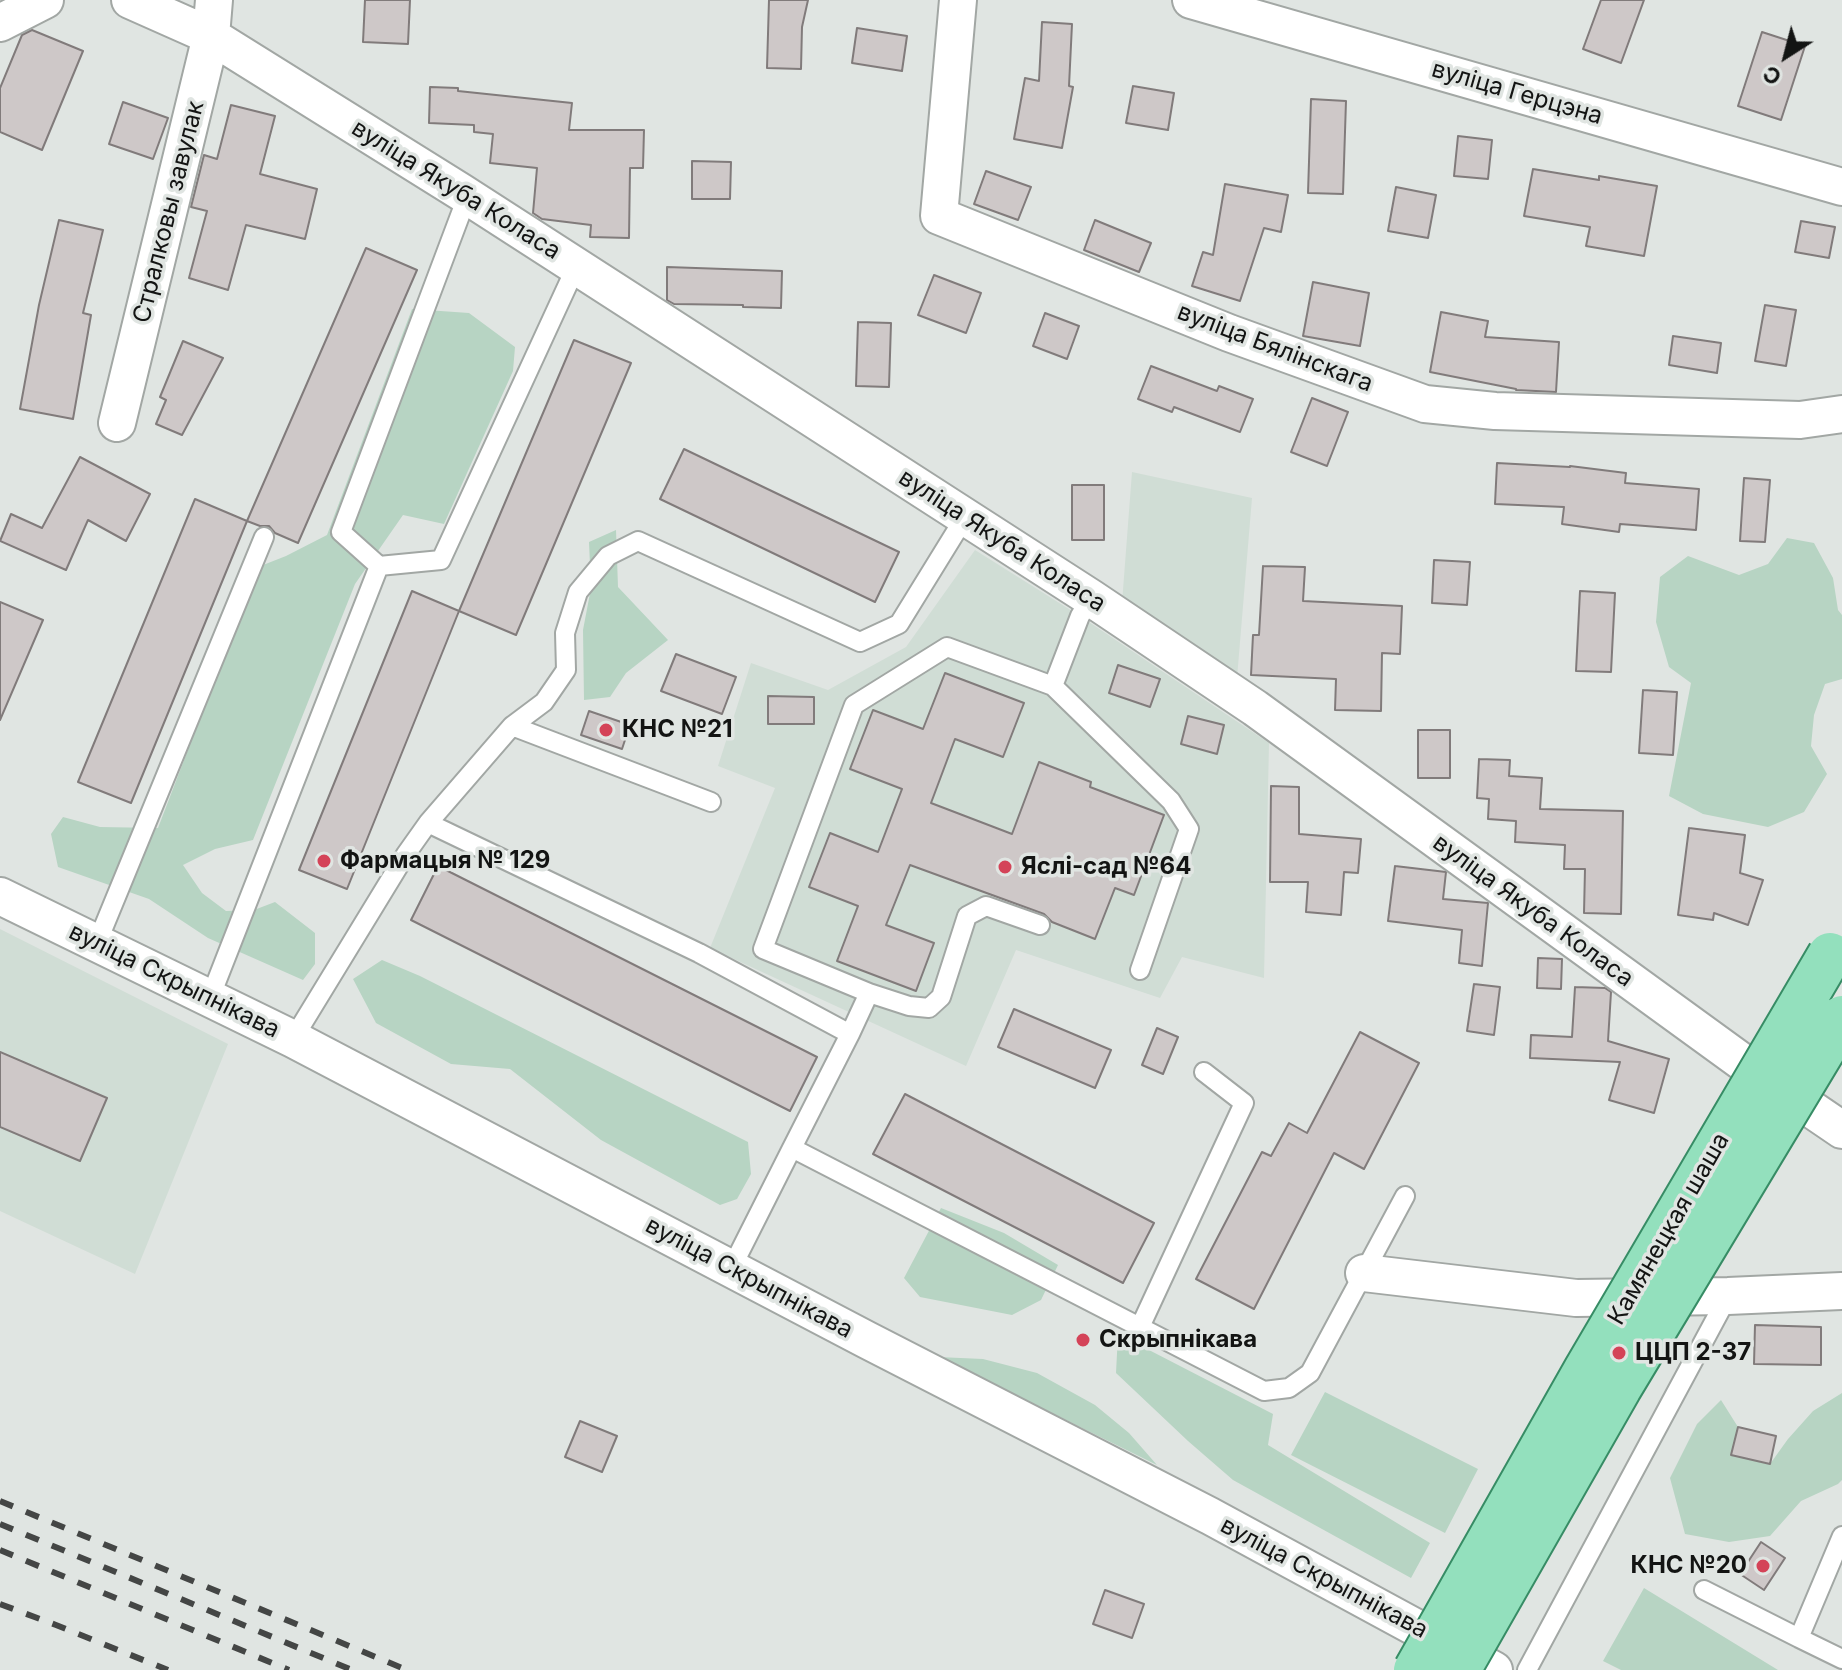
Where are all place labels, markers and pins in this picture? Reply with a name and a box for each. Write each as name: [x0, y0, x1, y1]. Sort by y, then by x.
place label: КНС №21: [622, 716, 733, 744]
marker: КНС №21: [597, 721, 615, 739]
place label: Фармацыя № 129: [340, 847, 550, 875]
marker: Фармацыя № 129: [315, 852, 333, 870]
place label: Яслі-сад №64: [1021, 853, 1191, 881]
marker: Яслі-сад №64: [996, 858, 1014, 876]
place label: Скрыпнікава: [1099, 1326, 1257, 1354]
marker: Скрыпнікава: [1074, 1331, 1092, 1349]
place label: ЦЦП 2-37: [1635, 1339, 1751, 1367]
marker: ЦЦП 2-37: [1610, 1344, 1628, 1362]
place label: КНС №20: [1631, 1552, 1747, 1580]
marker: КНС №20: [1754, 1557, 1772, 1575]

